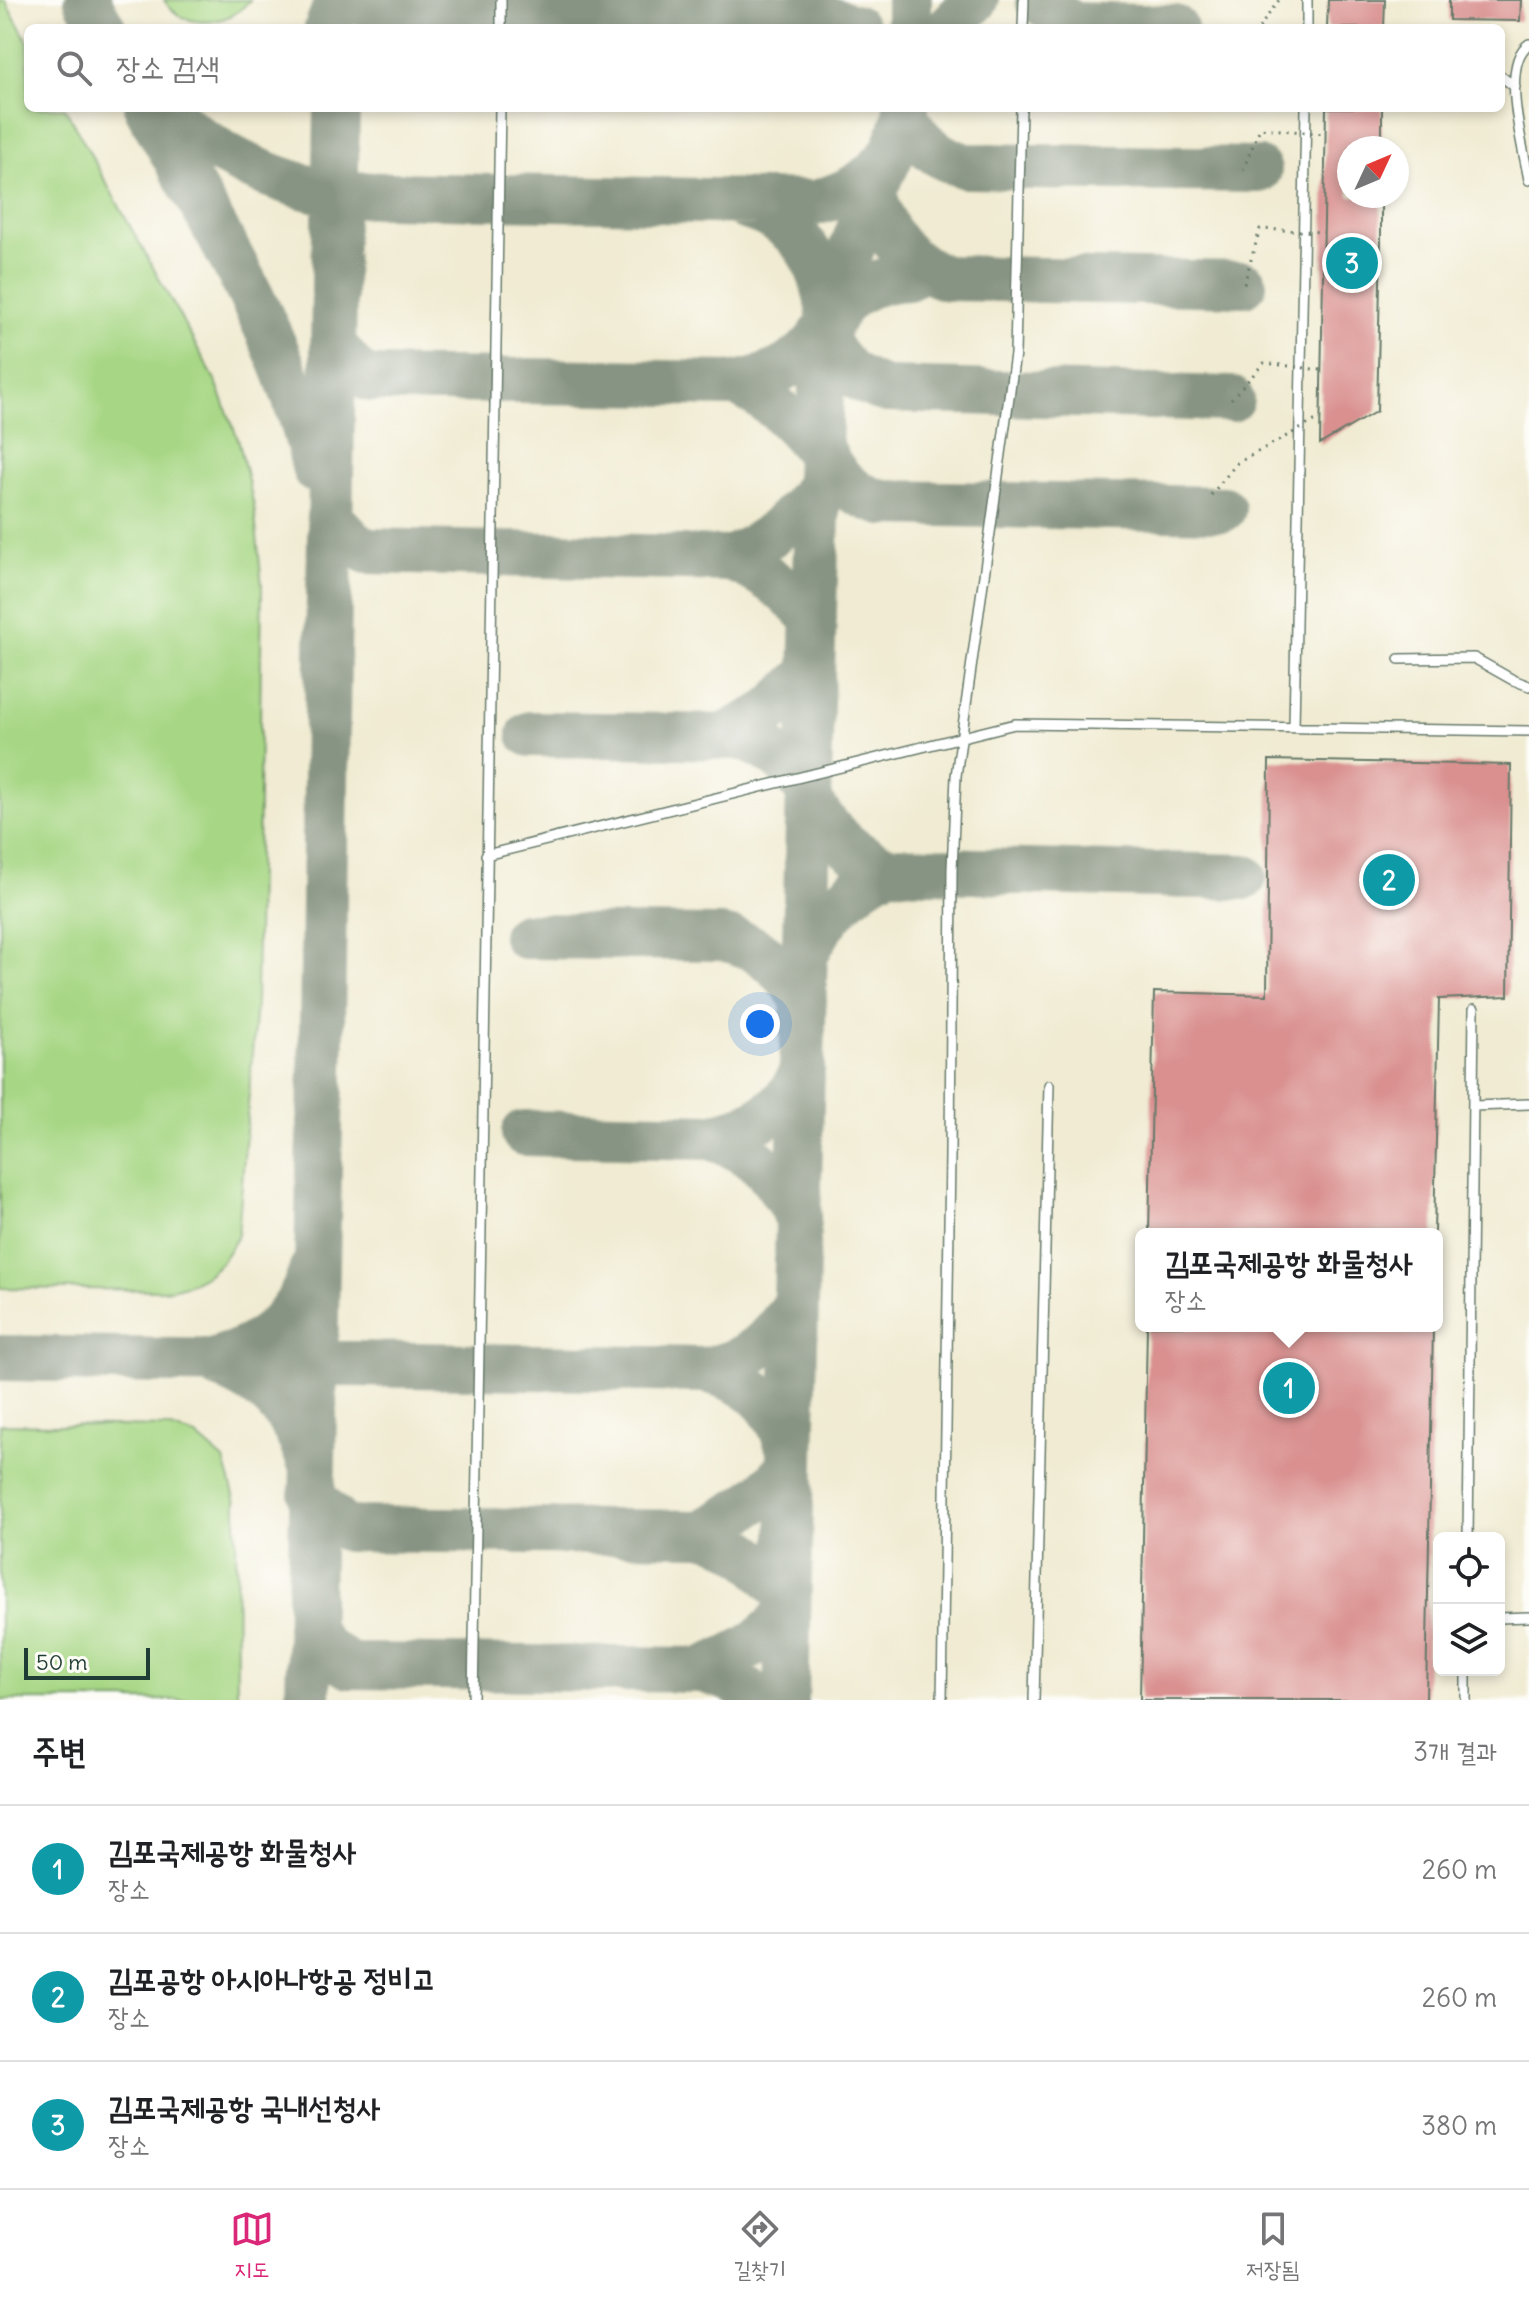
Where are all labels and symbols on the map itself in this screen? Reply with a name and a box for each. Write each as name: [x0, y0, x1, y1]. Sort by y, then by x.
north arrow: [1337, 136, 1409, 208]
pin: 3: [1326, 233, 1378, 293]
pin: 2: [1363, 850, 1415, 910]
your location: [740, 1004, 780, 1044]
pin: 1: [1263, 1358, 1315, 1418]
scale bar: [24, 1644, 150, 1680]

